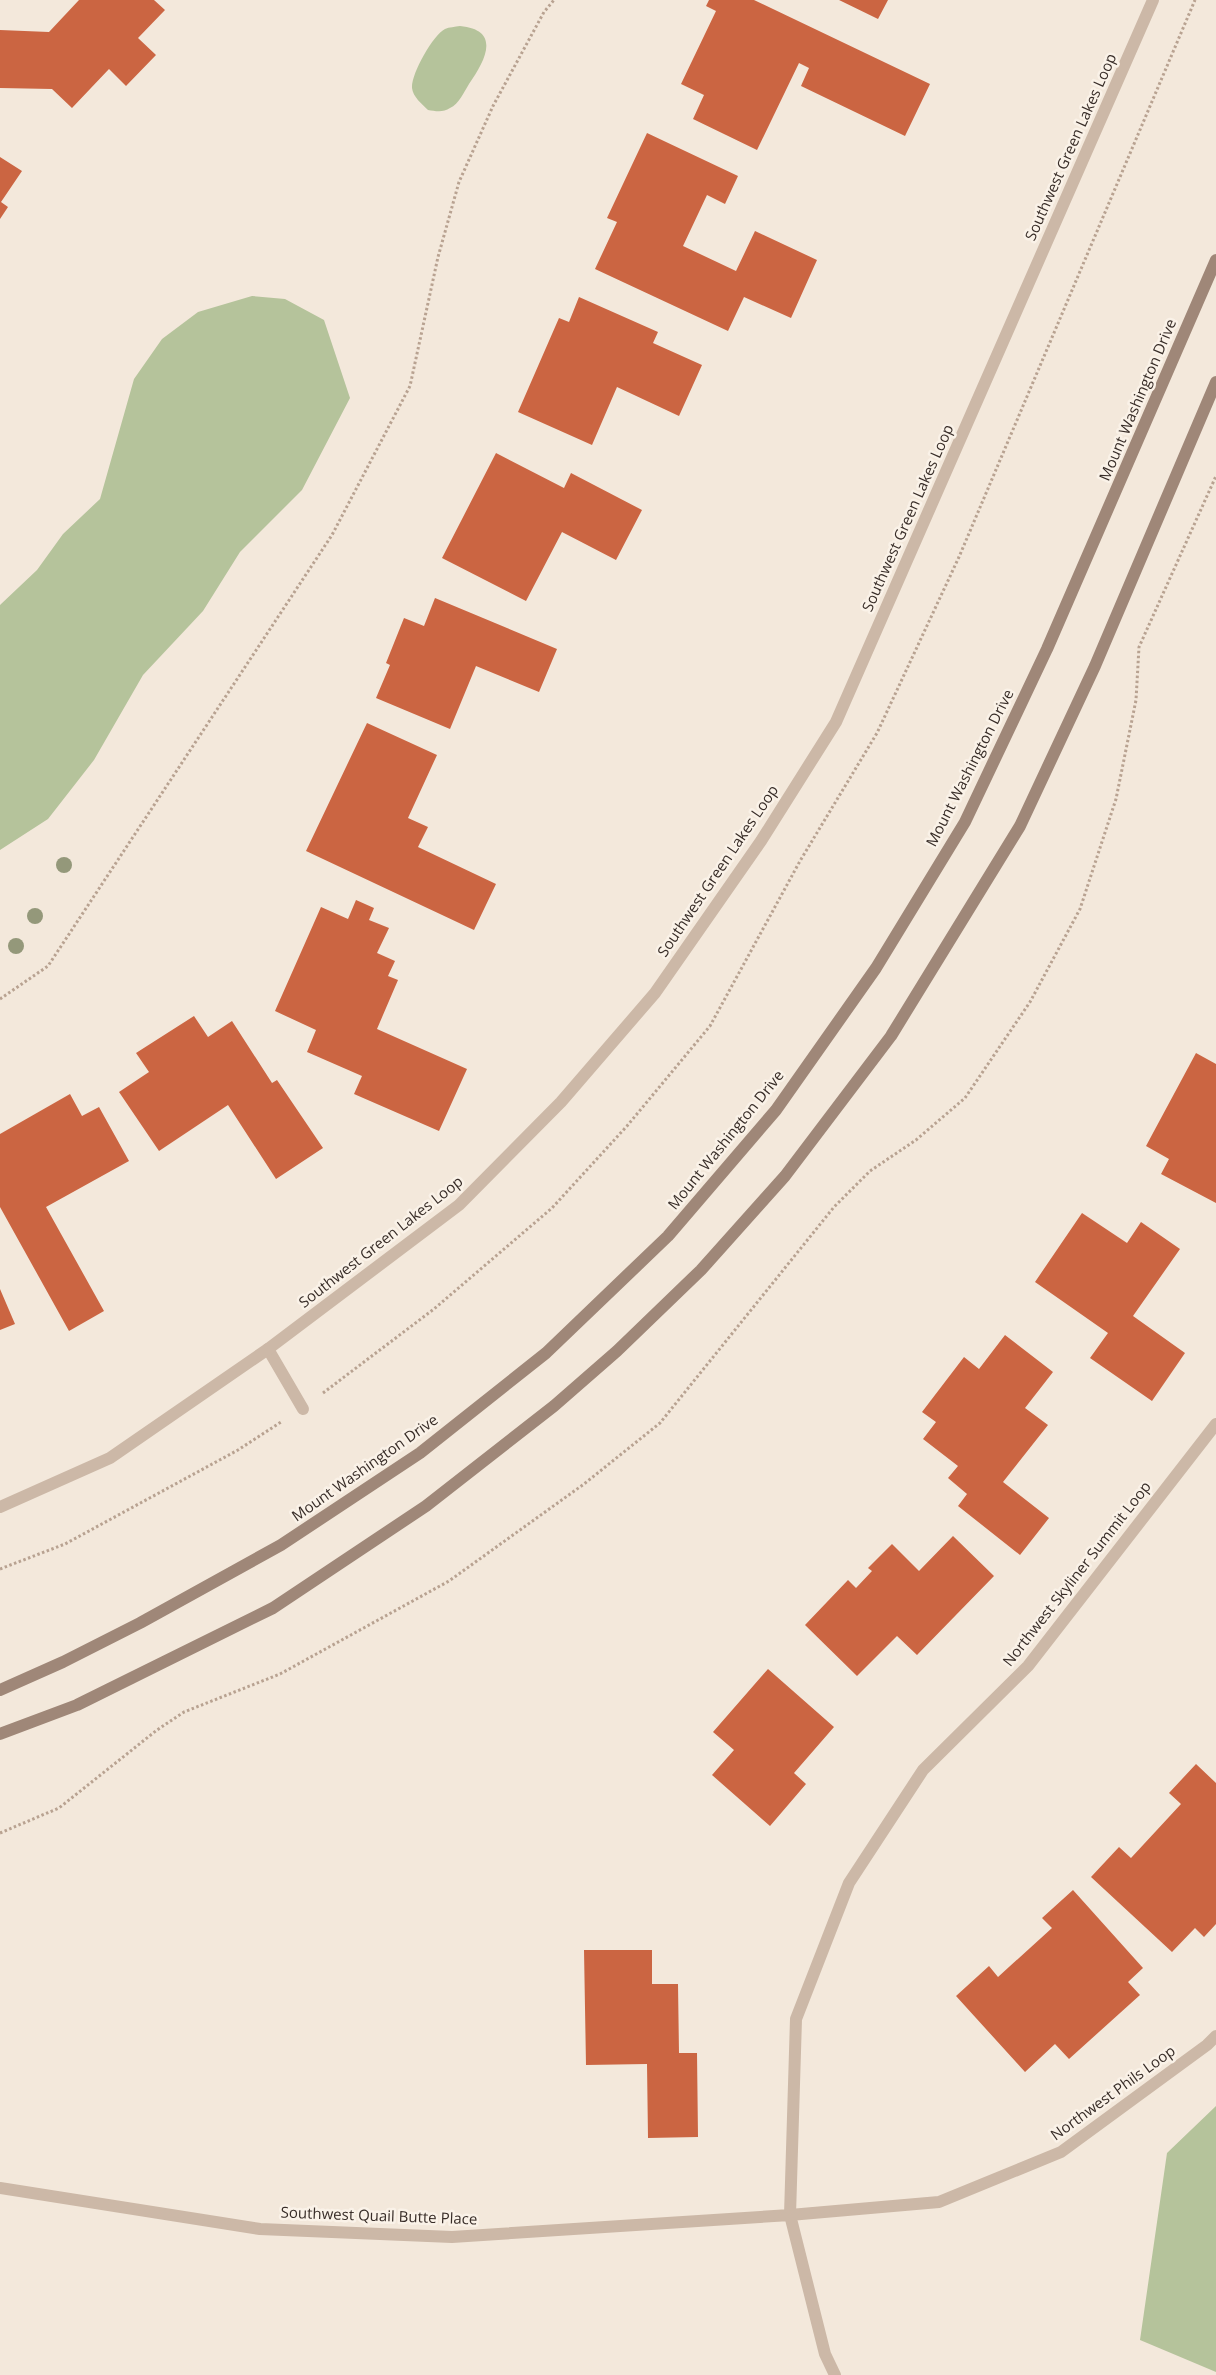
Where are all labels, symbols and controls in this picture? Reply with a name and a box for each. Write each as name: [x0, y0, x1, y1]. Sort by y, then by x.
street label: Southwest Green Lakes Loop: [1020, 50, 1121, 243]
street label: Mount Washington Drive: [1094, 316, 1180, 484]
street label: Southwest Green Lakes Loop: [857, 421, 958, 614]
street label: Mount Washington Drive: [921, 685, 1018, 850]
street label: Southwest Green Lakes Loop: [652, 781, 782, 960]
street label: Mount Washington Drive: [663, 1065, 788, 1213]
street label: Southwest Green Lakes Loop: [294, 1171, 467, 1312]
street label: Mount Washington Drive: [287, 1409, 441, 1525]
street label: Northwest Skyliner Summit Loop: [998, 1477, 1155, 1670]
street label: Northwest Phils Loop: [1046, 2040, 1179, 2144]
street label: Southwest Quail Butte Place: [280, 2202, 478, 2228]

